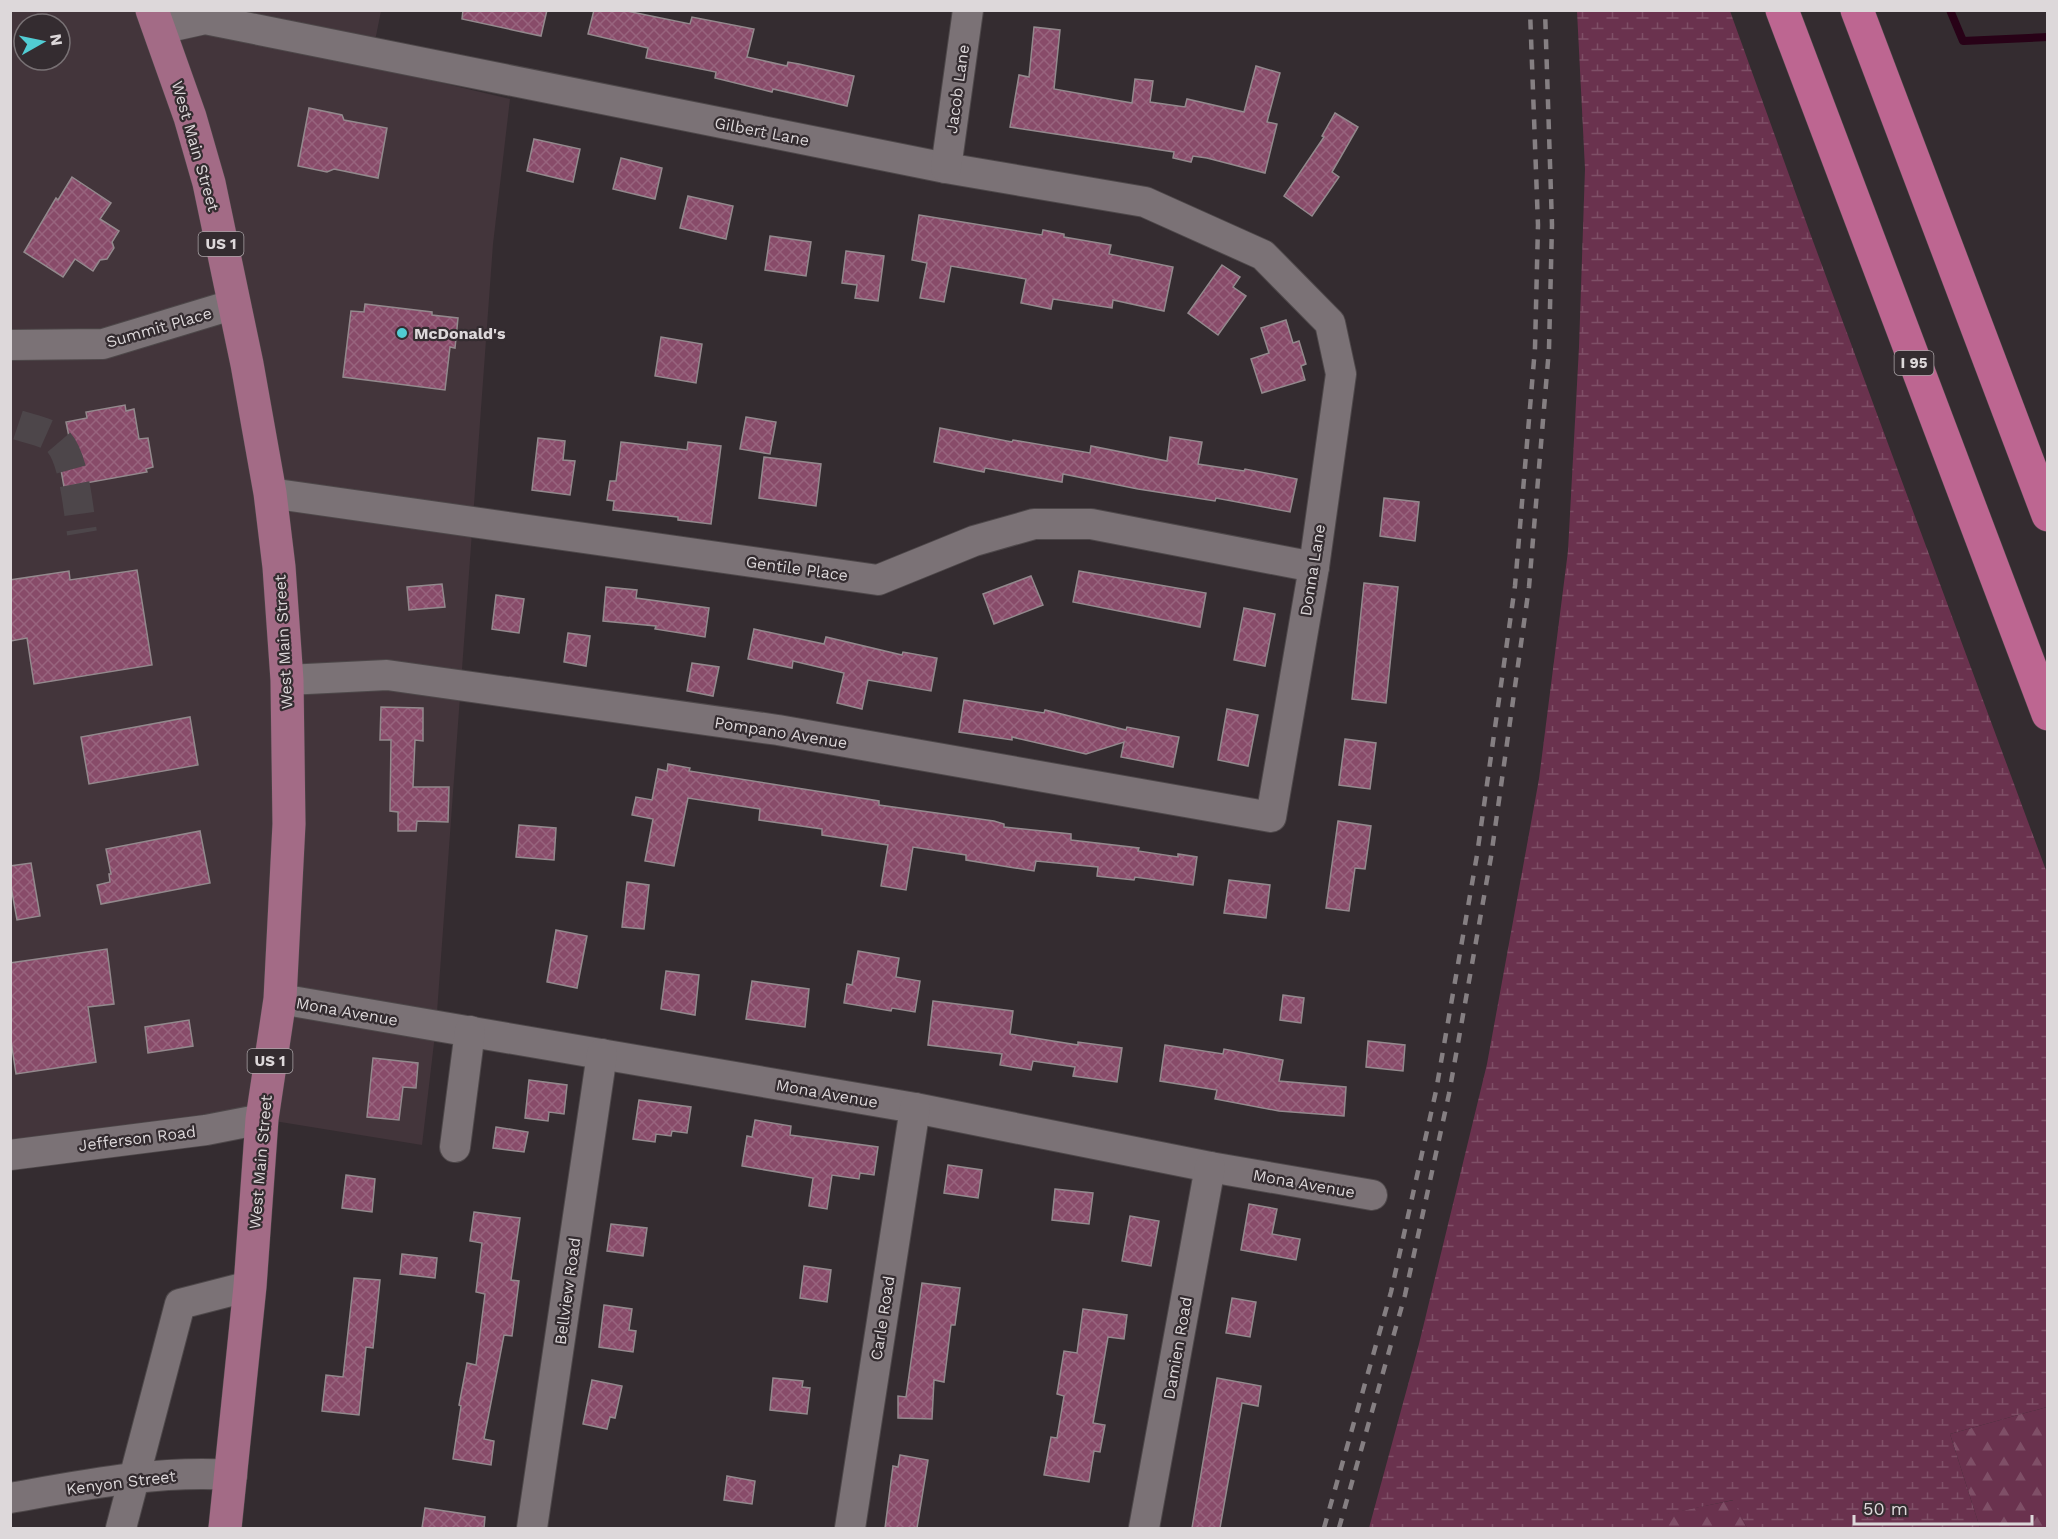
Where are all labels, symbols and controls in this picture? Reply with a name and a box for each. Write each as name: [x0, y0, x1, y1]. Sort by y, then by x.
north arrow: [12, 12, 72, 72]
text: N: [46, 32, 67, 47]
street label: Jacob Lane: [942, 43, 973, 135]
street label: West Main Street: [168, 79, 223, 214]
street label: Gilbert Lane: [713, 113, 811, 150]
road number: US 1: [198, 232, 244, 256]
street label: Summit Place: [104, 303, 214, 352]
place label: McDonald's: [414, 324, 506, 343]
marker: McDonald's: [395, 326, 409, 340]
road number: I 95: [1894, 351, 1934, 375]
street label: Donna Lane: [1296, 523, 1329, 617]
street label: Gentile Place: [745, 552, 849, 585]
street label: West Main Street: [270, 574, 297, 710]
street label: Pompano Avenue: [713, 713, 849, 752]
street label: Mona Avenue: [294, 993, 399, 1030]
road number: US 1: [248, 1049, 292, 1073]
street label: Mona Avenue: [774, 1075, 879, 1112]
street label: West Main Street: [245, 1094, 276, 1230]
street label: Jefferson Road: [77, 1122, 197, 1155]
street label: Mona Avenue: [1251, 1165, 1356, 1202]
street label: Bellview Road: [551, 1236, 584, 1346]
street label: Carle Road: [866, 1275, 899, 1362]
street label: Damien Road: [1159, 1295, 1196, 1401]
street label: Kenyon Street: [65, 1466, 177, 1499]
scale bar: [1854, 1488, 2032, 1526]
text: 50 m: [1863, 1498, 1908, 1519]

